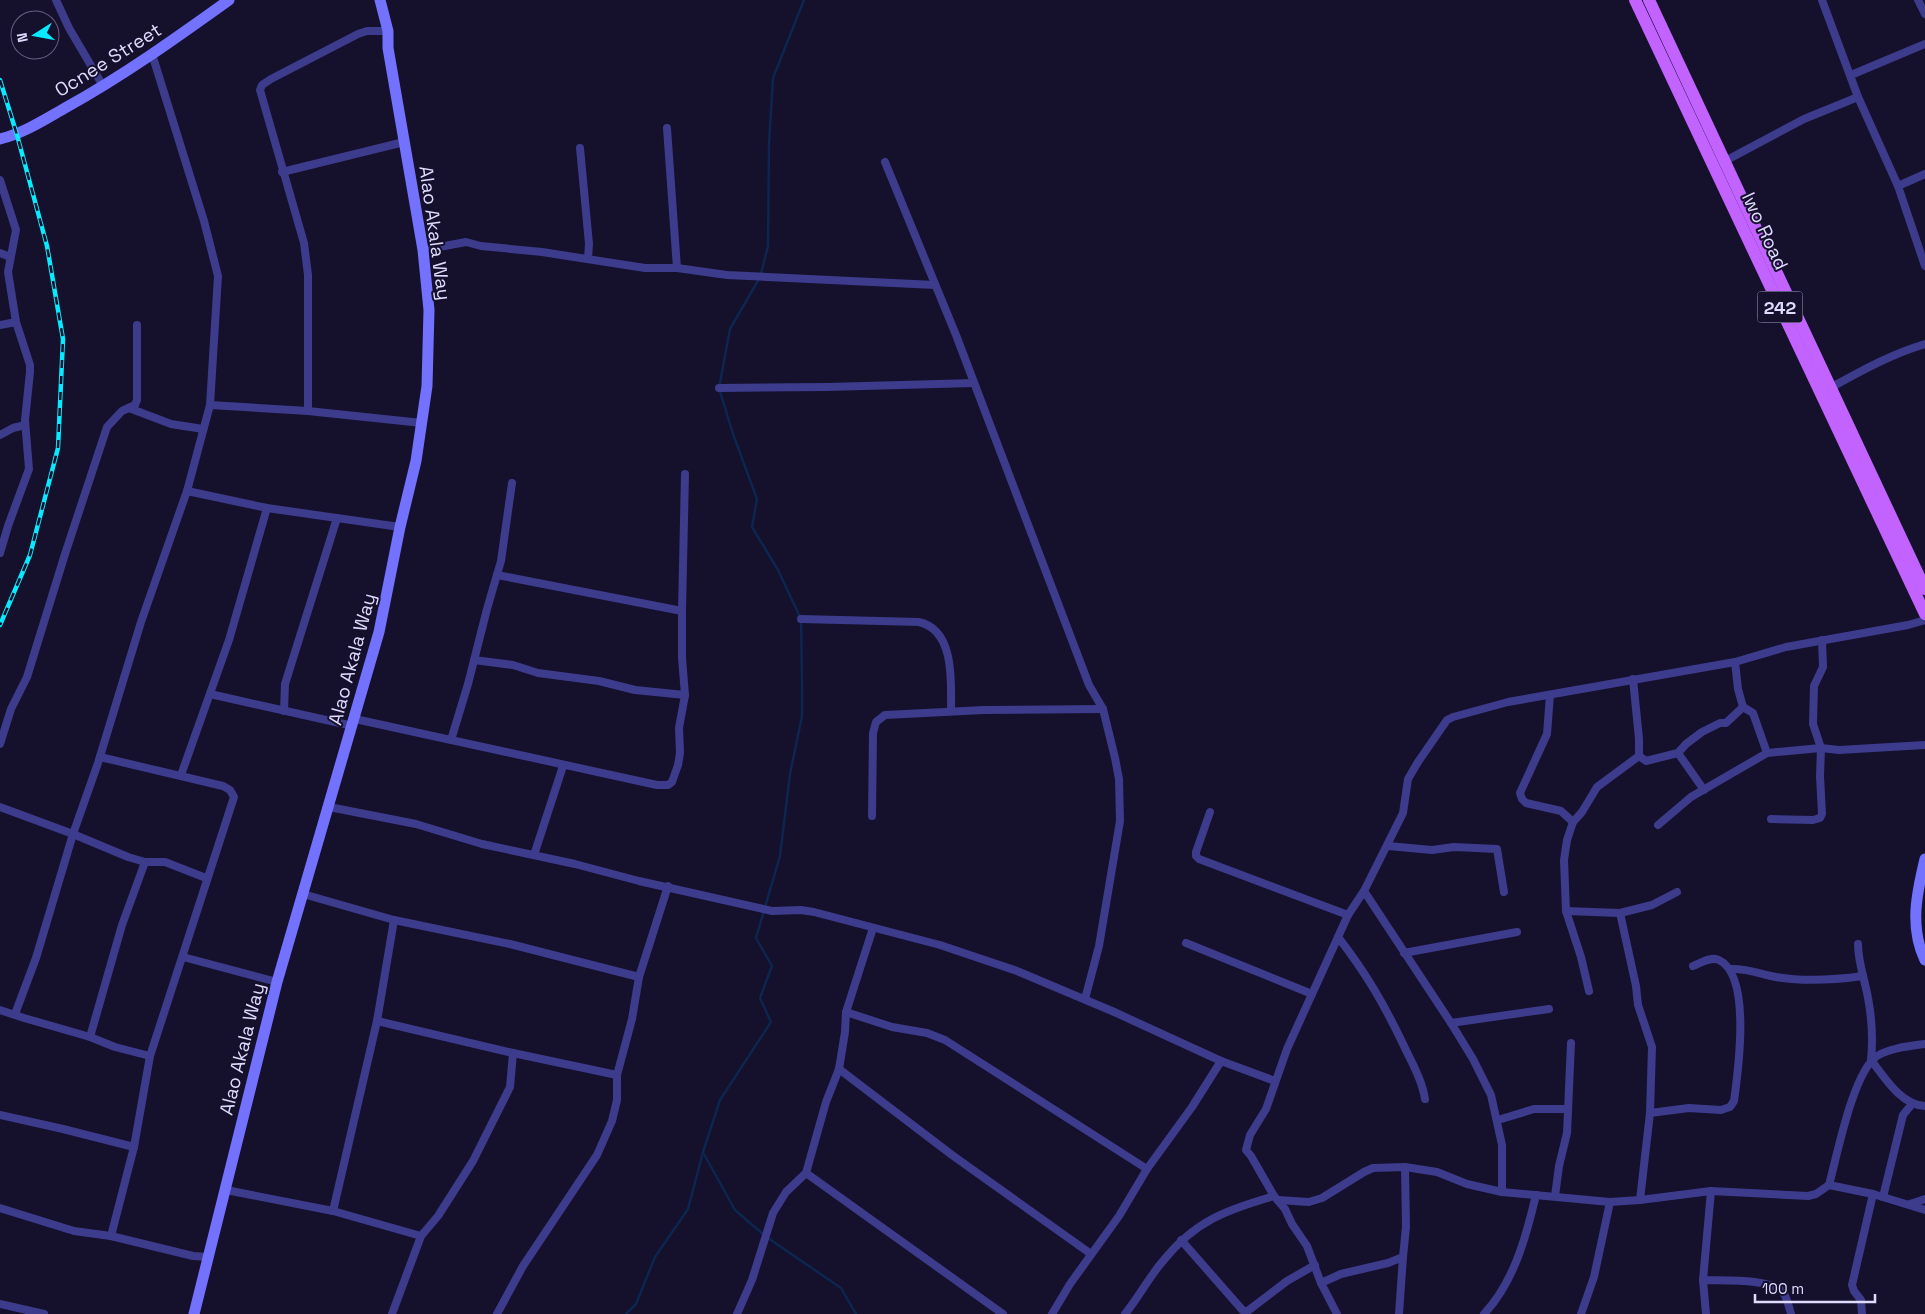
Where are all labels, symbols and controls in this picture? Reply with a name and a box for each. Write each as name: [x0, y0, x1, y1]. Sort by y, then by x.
north arrow: [10, 10, 60, 60]
street label: Ocnee Street: [50, 17, 166, 103]
text: N: [13, 31, 32, 44]
street label: Alao Akala Way: [413, 164, 457, 302]
street label: Iwo Road: [1736, 188, 1794, 274]
road number: 242: [1758, 292, 1802, 322]
street label: Alao Akala Way: [322, 590, 382, 728]
street label: Alao Akala Way: [213, 980, 271, 1118]
scale bar: [1755, 1272, 1875, 1304]
text: 100 m: [1762, 1279, 1804, 1298]

